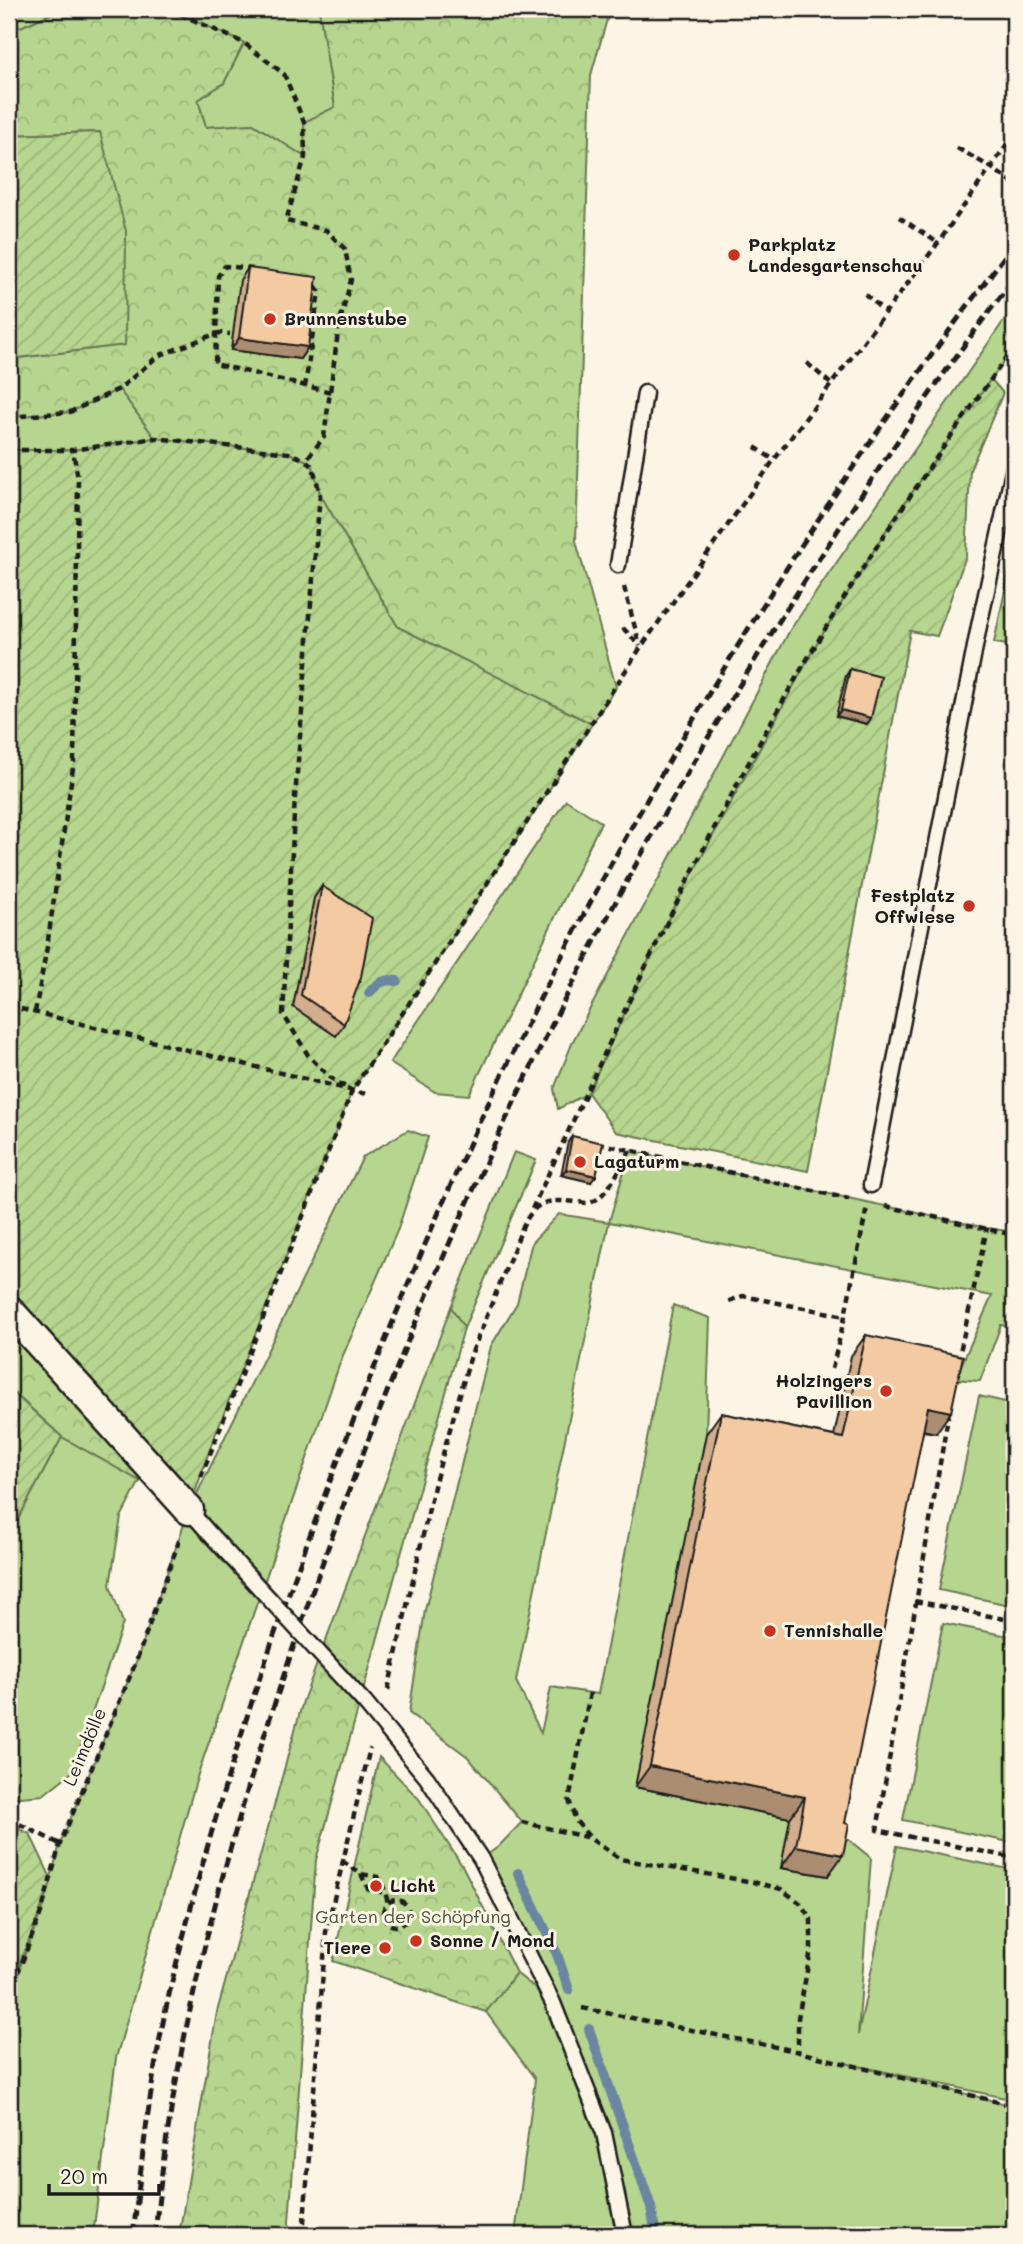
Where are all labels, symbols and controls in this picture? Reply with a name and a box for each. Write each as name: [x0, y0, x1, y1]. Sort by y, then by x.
place label: Parkplatz Landesgartenschau: [748, 232, 923, 277]
marker: Parkplatz Landesgartenschau: [726, 247, 742, 263]
place label: Brunnenstube: [284, 306, 407, 330]
marker: Brunnenstube: [262, 311, 278, 327]
place label: Festplatz Offwiese: [870, 883, 955, 928]
marker: Festplatz Offwiese: [961, 898, 977, 914]
place label: Lagaturm: [594, 1149, 679, 1173]
marker: Lagaturm: [572, 1154, 588, 1170]
place label: Holzingers Pavillion: [775, 1368, 872, 1413]
marker: Holzingers Pavillion: [878, 1383, 894, 1399]
place label: Tennishalle: [784, 1618, 883, 1642]
marker: Tennishalle: [762, 1623, 778, 1639]
street label: Leimdölle: [57, 1704, 111, 1789]
place label: Licht: [390, 1873, 436, 1897]
marker: Licht: [368, 1878, 384, 1894]
park label: Garten der Schöpfung: [315, 1904, 511, 1928]
place label: Sonne / Mond: [430, 1928, 554, 1952]
marker: Sonne / Mond: [408, 1933, 424, 1949]
place label: Tiere: [323, 1935, 371, 1959]
marker: Tiere: [377, 1940, 393, 1956]
scale bar: [49, 2153, 159, 2197]
text: 20 m: [60, 2162, 108, 2189]

